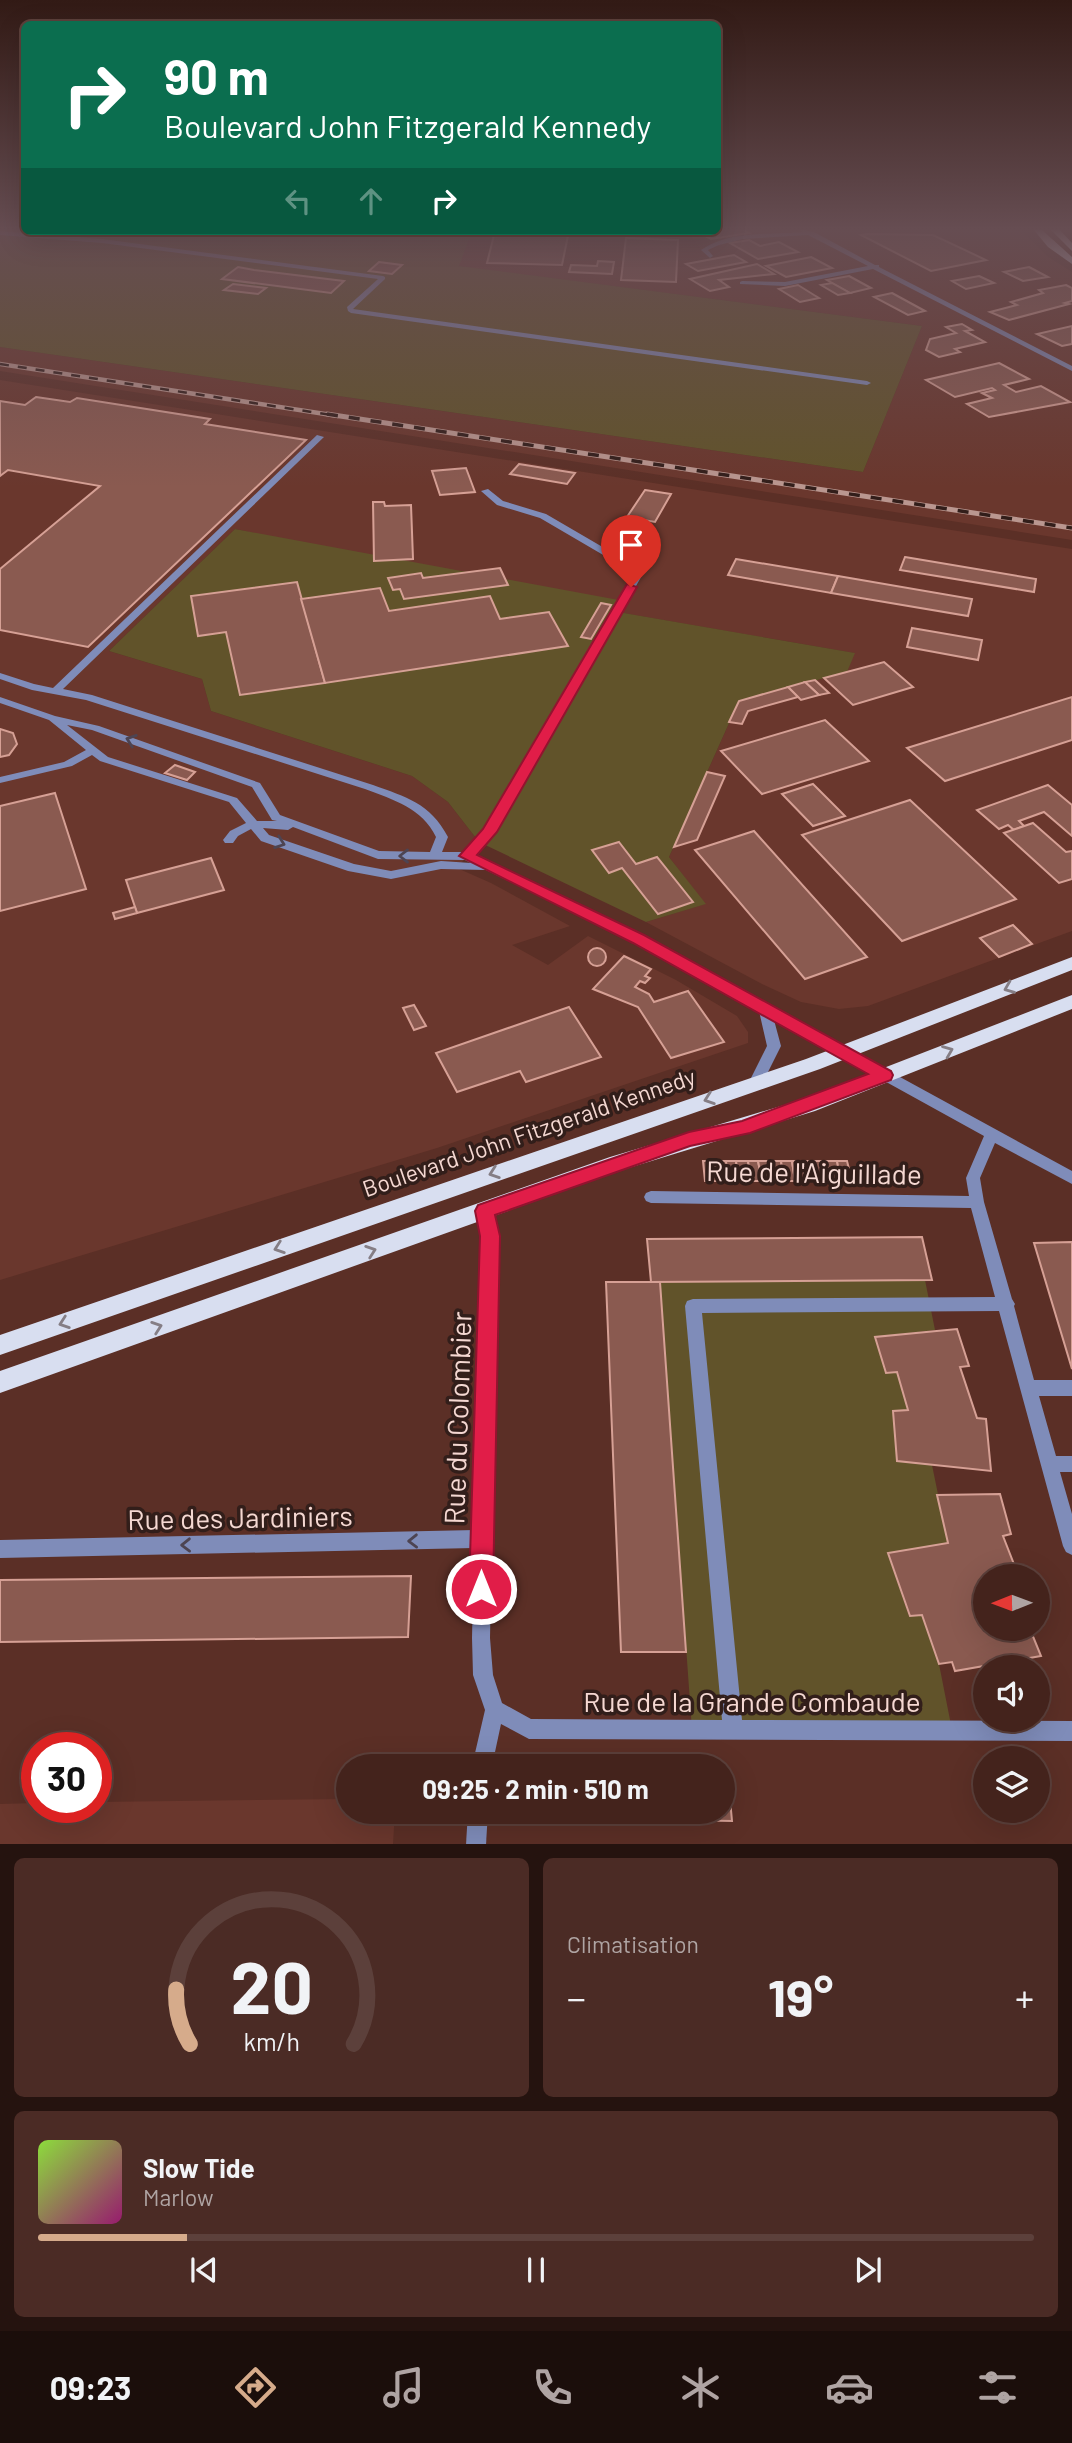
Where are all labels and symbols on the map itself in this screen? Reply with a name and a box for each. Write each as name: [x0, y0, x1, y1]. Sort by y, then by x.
pin: [601, 515, 661, 587]
one-way arrow: [126, 734, 138, 748]
one-way arrow: [274, 835, 286, 849]
one-way arrow: [398, 848, 408, 864]
one-way arrow: [1003, 980, 1015, 994]
one-way arrow: [942, 1046, 954, 1060]
street label: Boulevard John Fitzgerald Kennedy: [359, 1062, 699, 1202]
one-way arrow: [703, 1091, 715, 1105]
street label: Rue de l'Aiguillade: [706, 1153, 922, 1191]
one-way arrow: [488, 1165, 500, 1179]
one-way arrow: [273, 1240, 286, 1254]
one-way arrow: [365, 1245, 377, 1259]
street label: Rue du Colombier: [436, 1311, 478, 1525]
one-way arrow: [59, 1315, 71, 1329]
one-way arrow: [150, 1321, 162, 1335]
street label: Rue des Jardiniers: [127, 1498, 353, 1536]
one-way arrow: [407, 1533, 418, 1548]
one-way arrow: [180, 1538, 191, 1553]
position arrow: [444, 1552, 518, 1626]
north arrow: [973, 1564, 1050, 1642]
street label: Rue de la Grande Combaude: [583, 1684, 921, 1718]
speed limit sign: 30: [21, 1732, 112, 1823]

